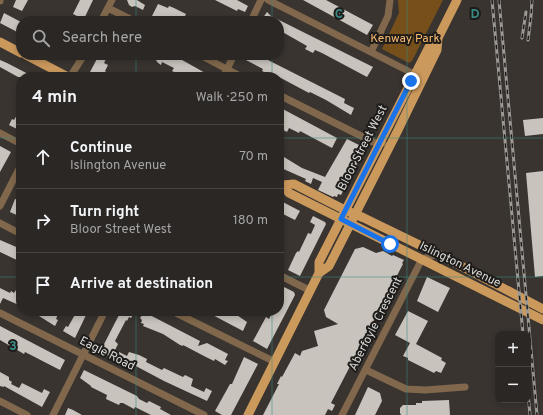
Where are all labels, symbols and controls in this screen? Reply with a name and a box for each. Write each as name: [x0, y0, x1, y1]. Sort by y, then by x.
text: C: [335, 7, 343, 23]
text: D: [470, 7, 480, 23]
search box: [16, 16, 284, 60]
icon: search: [30, 27, 52, 49]
text: Search here: [62, 29, 142, 48]
park label: Kenway Park: [370, 31, 440, 47]
route end: [402, 72, 420, 90]
text: 4 min: [32, 87, 77, 109]
text: Walk · 250 m: [196, 90, 268, 106]
street label: Bloor Street West: [335, 103, 391, 193]
text: Continue: [70, 139, 132, 158]
icon: ahead: [32, 146, 54, 168]
text: 70 m: [239, 149, 268, 165]
text: Islington Avenue: [70, 158, 166, 174]
text: Turn right: [70, 203, 139, 222]
icon: right: [32, 210, 54, 232]
text: 180 m: [233, 213, 268, 229]
text: Bloor Street West: [70, 222, 172, 238]
route start: [381, 235, 399, 253]
street label: Islington Avenue: [417, 238, 503, 292]
icon: arrive: [32, 274, 54, 296]
street label: Aberfoyle Crescent: [345, 274, 407, 374]
text: Arrive at destination: [70, 275, 213, 294]
map controls: [495, 331, 531, 403]
button: +: [495, 331, 531, 367]
street label: Eagle Road: [76, 333, 138, 375]
text: 3: [9, 339, 17, 355]
button: −: [495, 367, 531, 403]

